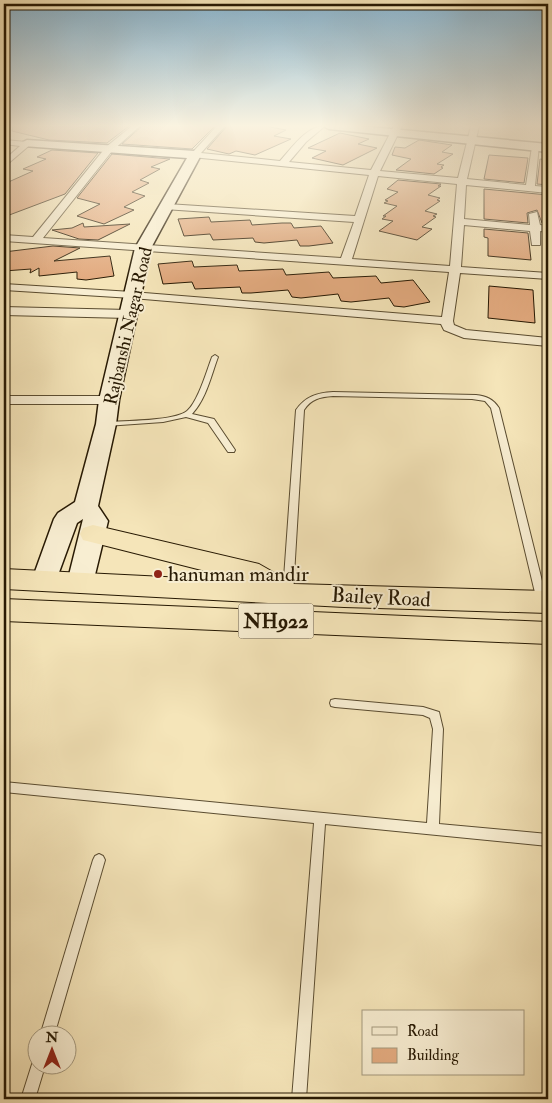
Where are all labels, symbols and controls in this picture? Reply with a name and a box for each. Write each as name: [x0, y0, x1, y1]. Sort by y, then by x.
street label: Rajbanshi Nagar Road: [99, 245, 158, 407]
place label: hanuman mandir: [168, 561, 309, 588]
marker: hanuman mandir: [152, 568, 164, 580]
street label: Bailey Road: [331, 581, 432, 614]
road number: NH922: [238, 604, 314, 638]
legend: [362, 1010, 524, 1076]
text: Road: [407, 1022, 439, 1041]
north arrow: [28, 1026, 78, 1076]
text: N: [45, 1029, 59, 1046]
text: Building: [407, 1046, 459, 1065]

